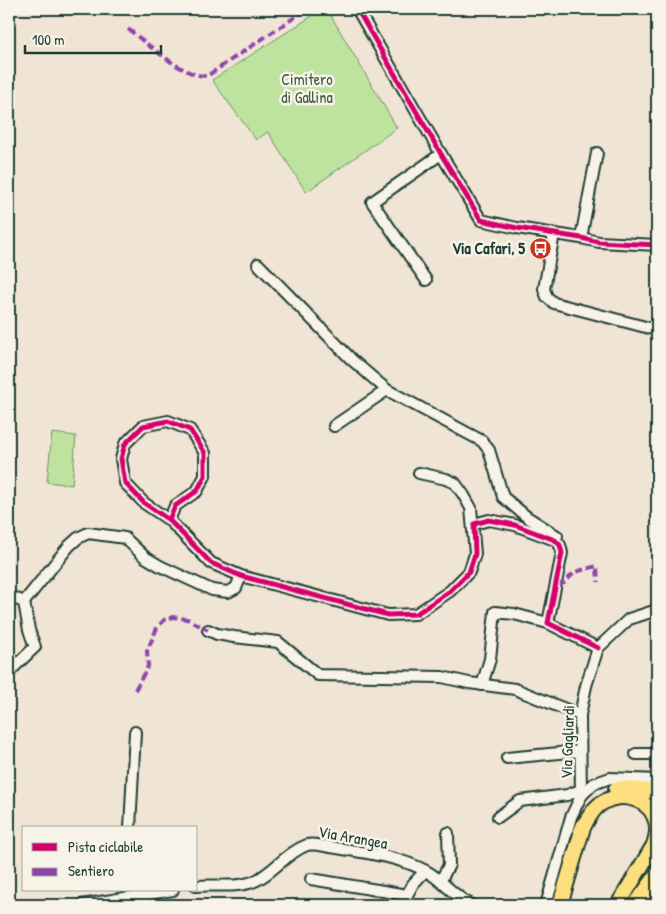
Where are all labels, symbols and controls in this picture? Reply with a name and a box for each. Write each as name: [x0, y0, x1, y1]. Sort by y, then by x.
scale bar: [25, 22, 161, 54]
text: 100 m: [32, 29, 65, 50]
park label: Cimitero di Gallina: [281, 68, 333, 108]
bus stop icon: Via Cafari, 5: [529, 236, 553, 260]
place label: Via Cafari, 5: [452, 237, 525, 259]
street label: Via Gagliardi: [555, 705, 579, 779]
street label: Via Arangea: [317, 820, 389, 854]
legend: [22, 826, 198, 892]
text: Pista ciclabile: [68, 836, 143, 857]
text: Sentiero: [68, 860, 114, 881]

